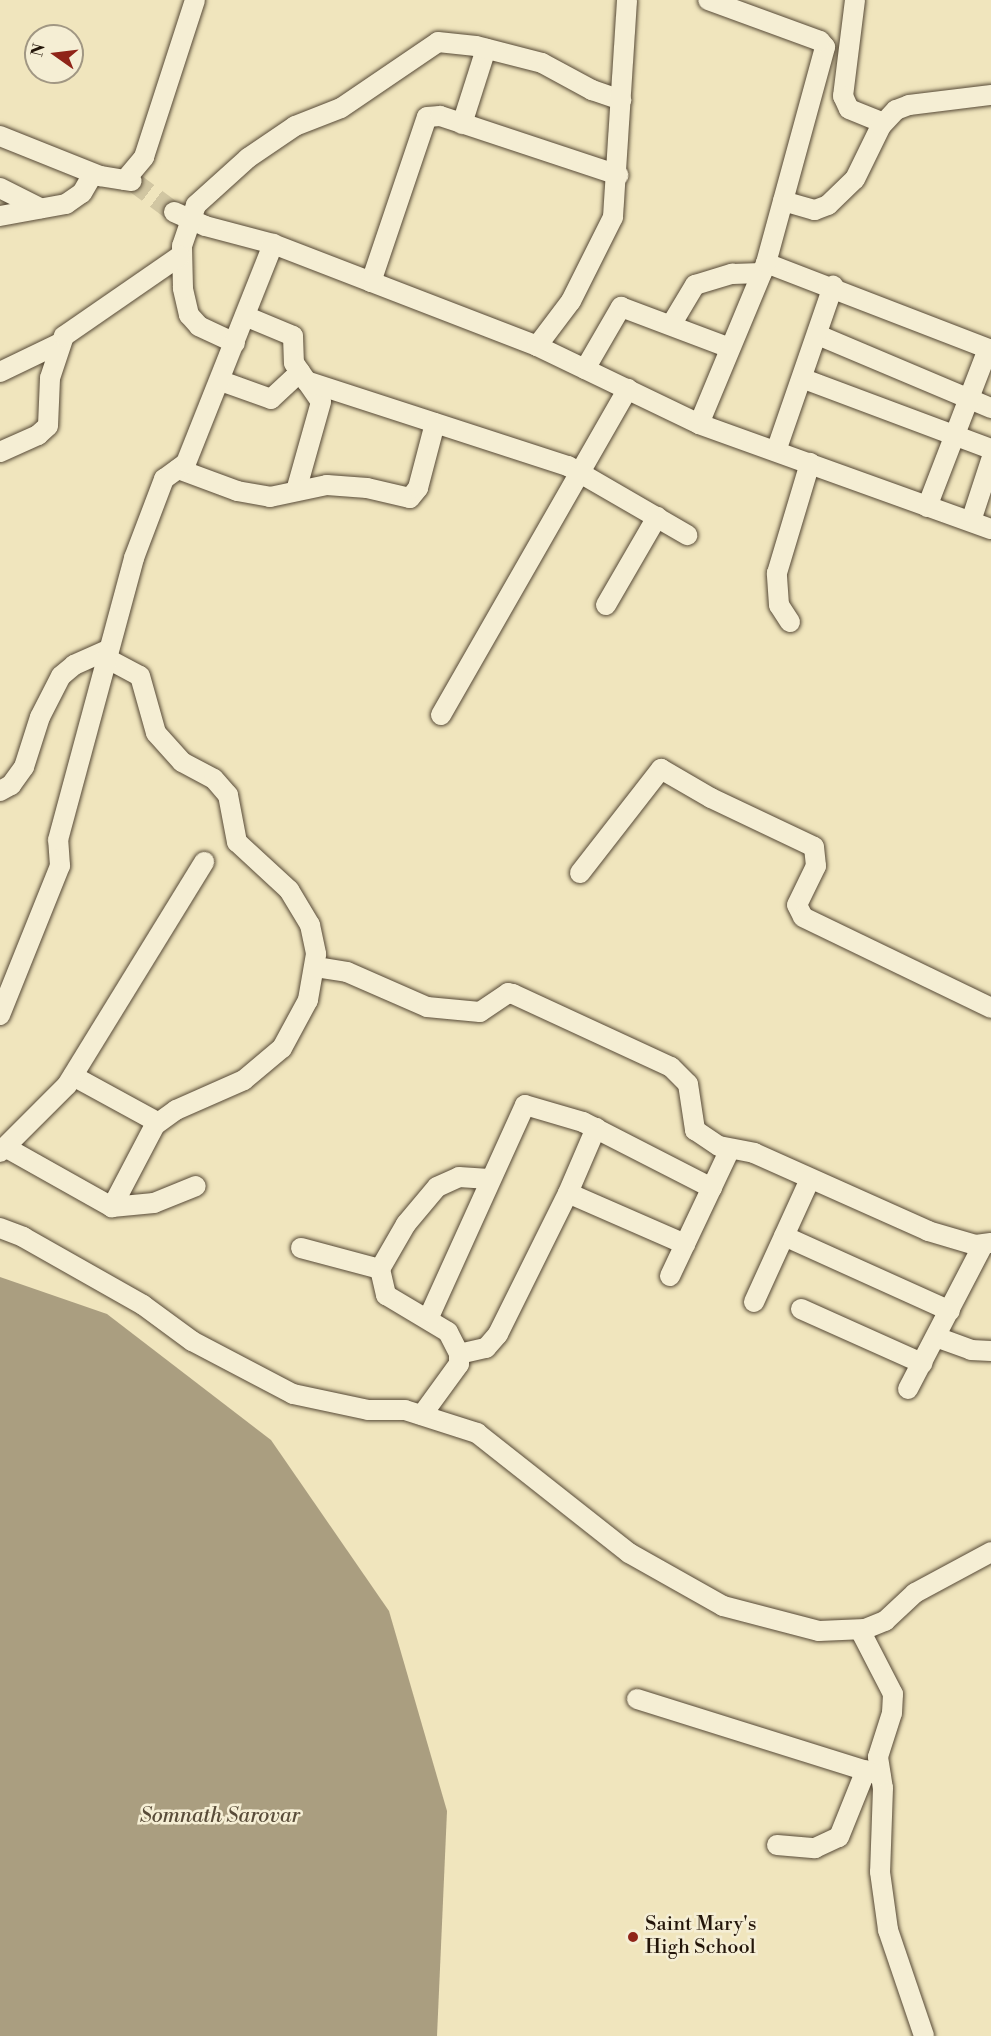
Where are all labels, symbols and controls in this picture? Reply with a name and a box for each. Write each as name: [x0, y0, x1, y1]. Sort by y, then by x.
north arrow: [24, 24, 84, 84]
text: N: [27, 42, 50, 59]
water label: Somnath Sarovar: [140, 1803, 300, 1829]
place label: Saint Mary's High School: [645, 1913, 756, 1960]
marker: Saint Mary's High School: [626, 1930, 640, 1944]

